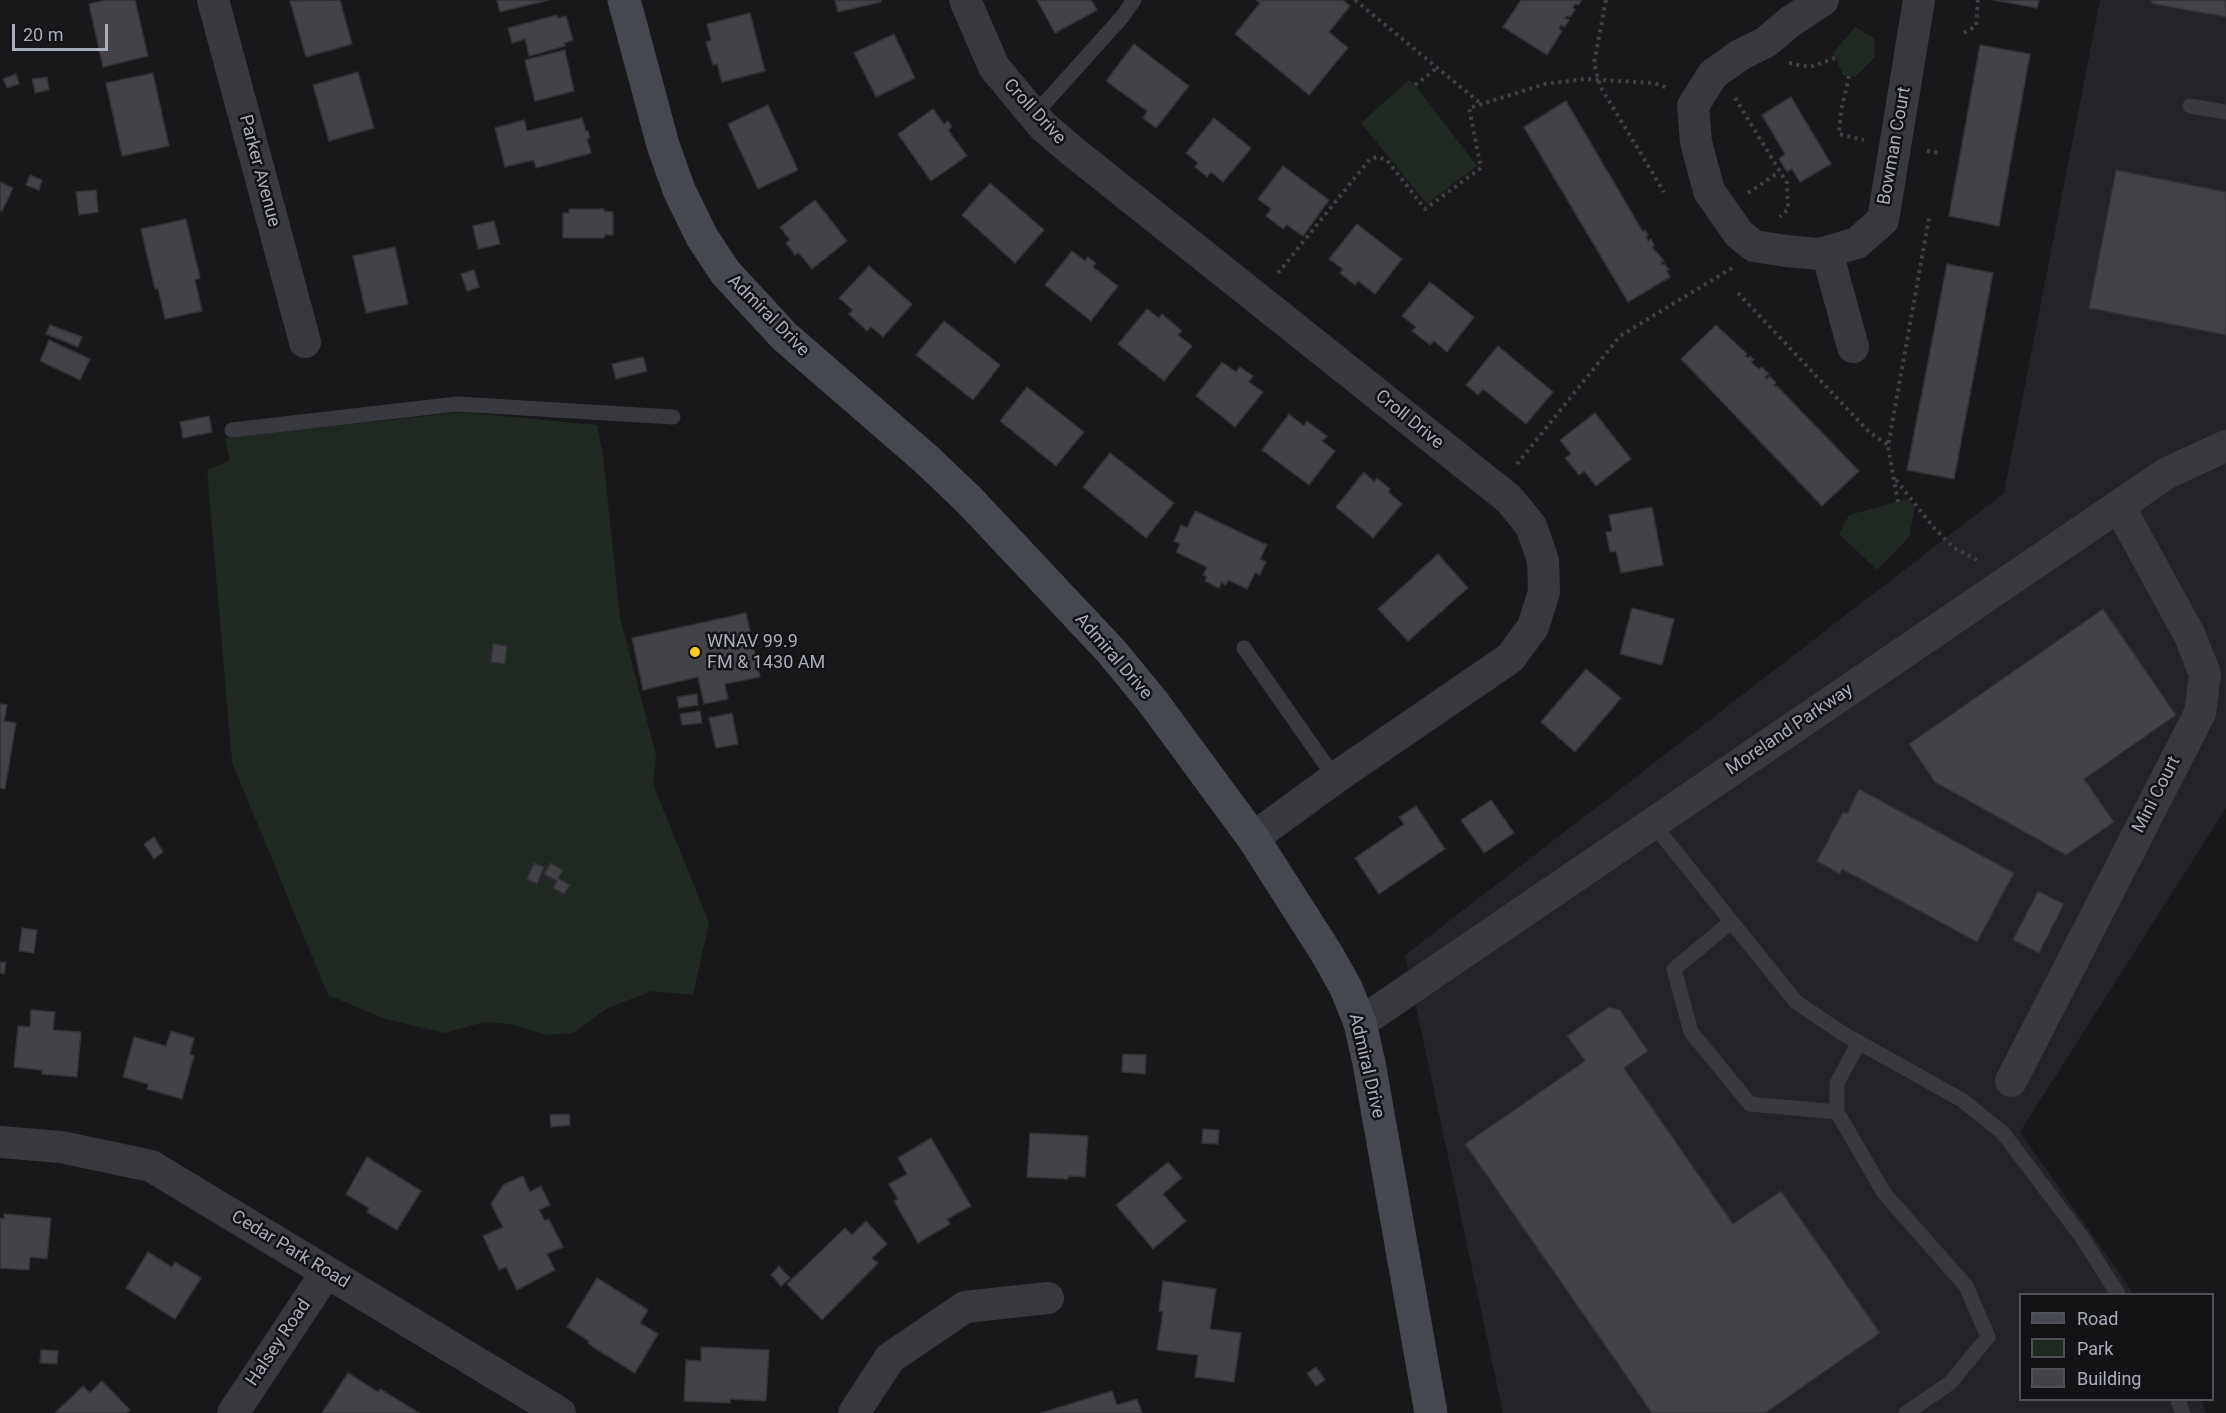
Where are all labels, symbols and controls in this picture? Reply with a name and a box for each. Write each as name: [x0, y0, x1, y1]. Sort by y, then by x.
scale bar: [15, 12, 111, 50]
text: 20 m: [23, 24, 63, 45]
street label: Croll Drive: [998, 75, 1070, 149]
street label: Bowman Court: [1874, 85, 1916, 207]
street label: Parker Avenue: [234, 113, 284, 229]
street label: Admiral Drive: [723, 271, 813, 361]
street label: Croll Drive: [1371, 386, 1447, 454]
street label: Admiral Drive: [1070, 610, 1156, 704]
place label: WNAV 99.9 FM & 1430 AM: [707, 631, 825, 674]
marker: WNAV 99.9 FM & 1430 AM: [688, 645, 702, 659]
street label: Moreland Parkway: [1723, 680, 1857, 780]
street label: Mini Court: [2128, 753, 2186, 837]
street label: Admiral Drive: [1343, 1012, 1389, 1120]
street label: Cedar Park Road: [227, 1206, 353, 1294]
legend: [2019, 1293, 2214, 1401]
street label: Halsey Road: [242, 1296, 316, 1390]
text: Road: [2077, 1308, 2118, 1329]
text: Park: [2077, 1338, 2113, 1359]
text: Building: [2077, 1368, 2141, 1389]

